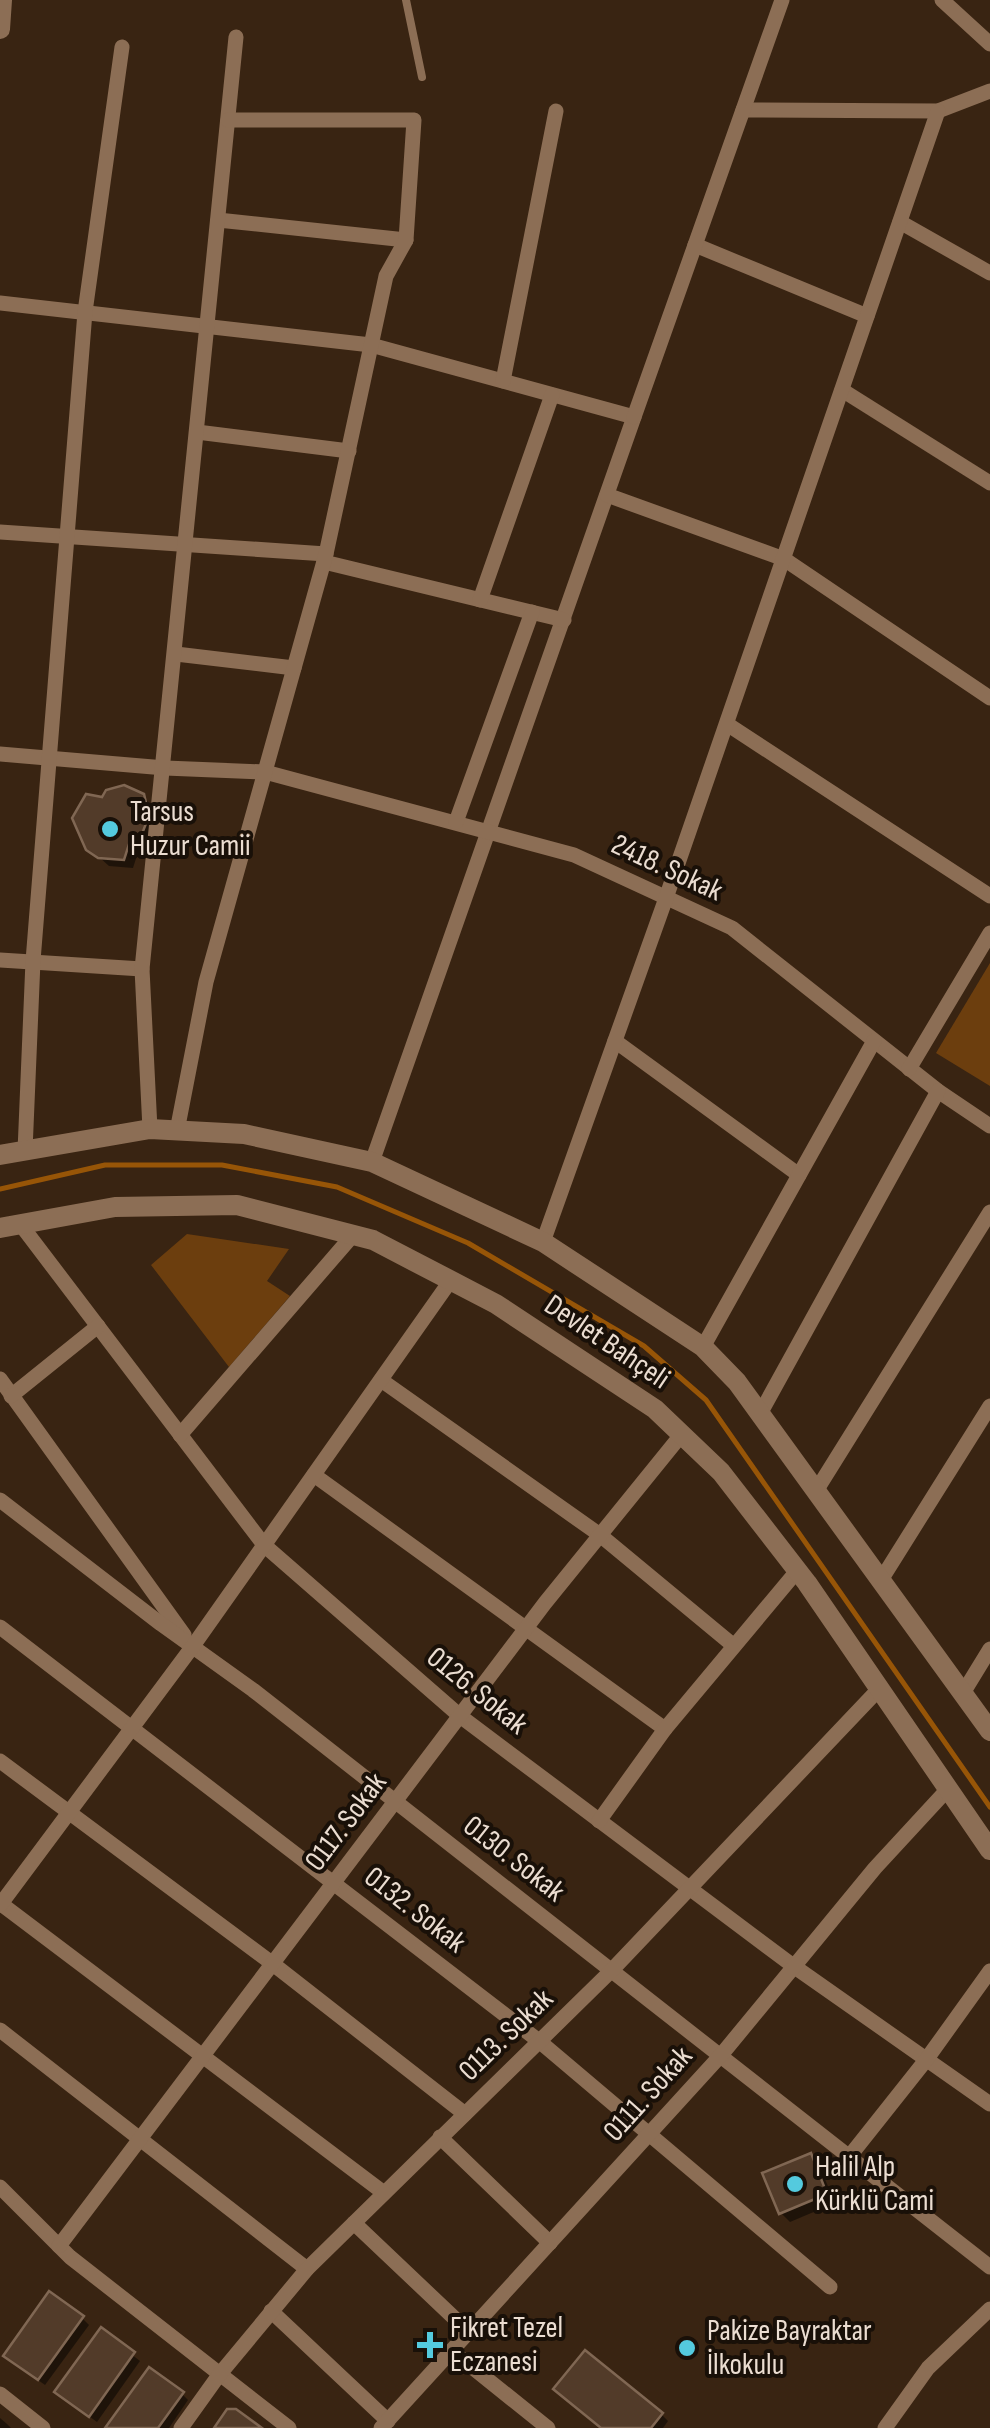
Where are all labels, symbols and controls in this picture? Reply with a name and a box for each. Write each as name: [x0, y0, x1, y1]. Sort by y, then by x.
place label: Tarsus Huzur Camii: [130, 794, 250, 864]
marker: Tarsus Huzur Camii: [99, 818, 121, 840]
street label: 2418. Sokak: [606, 827, 729, 910]
street label: Devlet Bahçeli: [538, 1287, 676, 1397]
street label: 0126. Sokak: [419, 1639, 535, 1743]
street label: 0117. Sokak: [297, 1765, 395, 1878]
street label: 0130. Sokak: [456, 1808, 572, 1910]
street label: 0132. Sokak: [357, 1859, 473, 1961]
street label: 0113. Sokak: [451, 1981, 561, 2089]
street label: 0111. Sokak: [596, 2038, 701, 2149]
place label: Halil Alp Kürklü Cami: [815, 2149, 934, 2219]
marker: Halil Alp Kürklü Cami: [784, 2173, 806, 2195]
place label: Fikret Tezel Eczanesi: [450, 2310, 563, 2380]
place label: Pakize Bayraktar İlkokulu: [707, 2313, 872, 2383]
marker: Fikret Tezel Eczanesi: [419, 2334, 441, 2356]
marker: Pakize Bayraktar İlkokulu: [676, 2337, 698, 2359]

